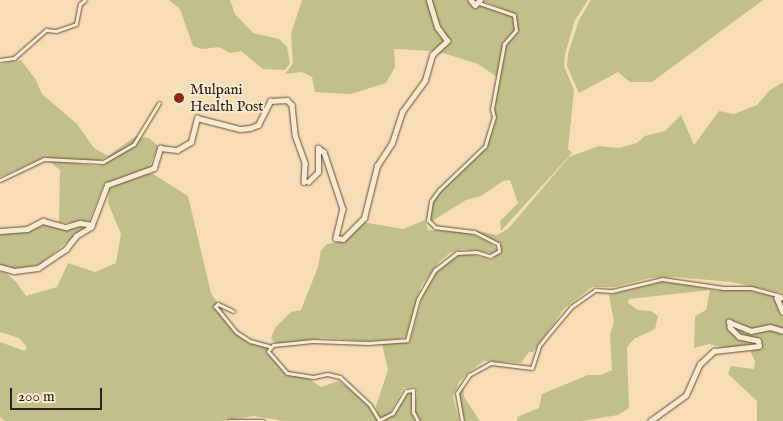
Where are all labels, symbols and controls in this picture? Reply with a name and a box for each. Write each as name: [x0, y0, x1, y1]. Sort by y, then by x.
place label: Mulpani Health Post: [190, 80, 263, 115]
marker: Mulpani Health Post: [172, 91, 186, 105]
scale bar: [12, 378, 105, 410]
text: 200 m: [18, 387, 55, 406]

